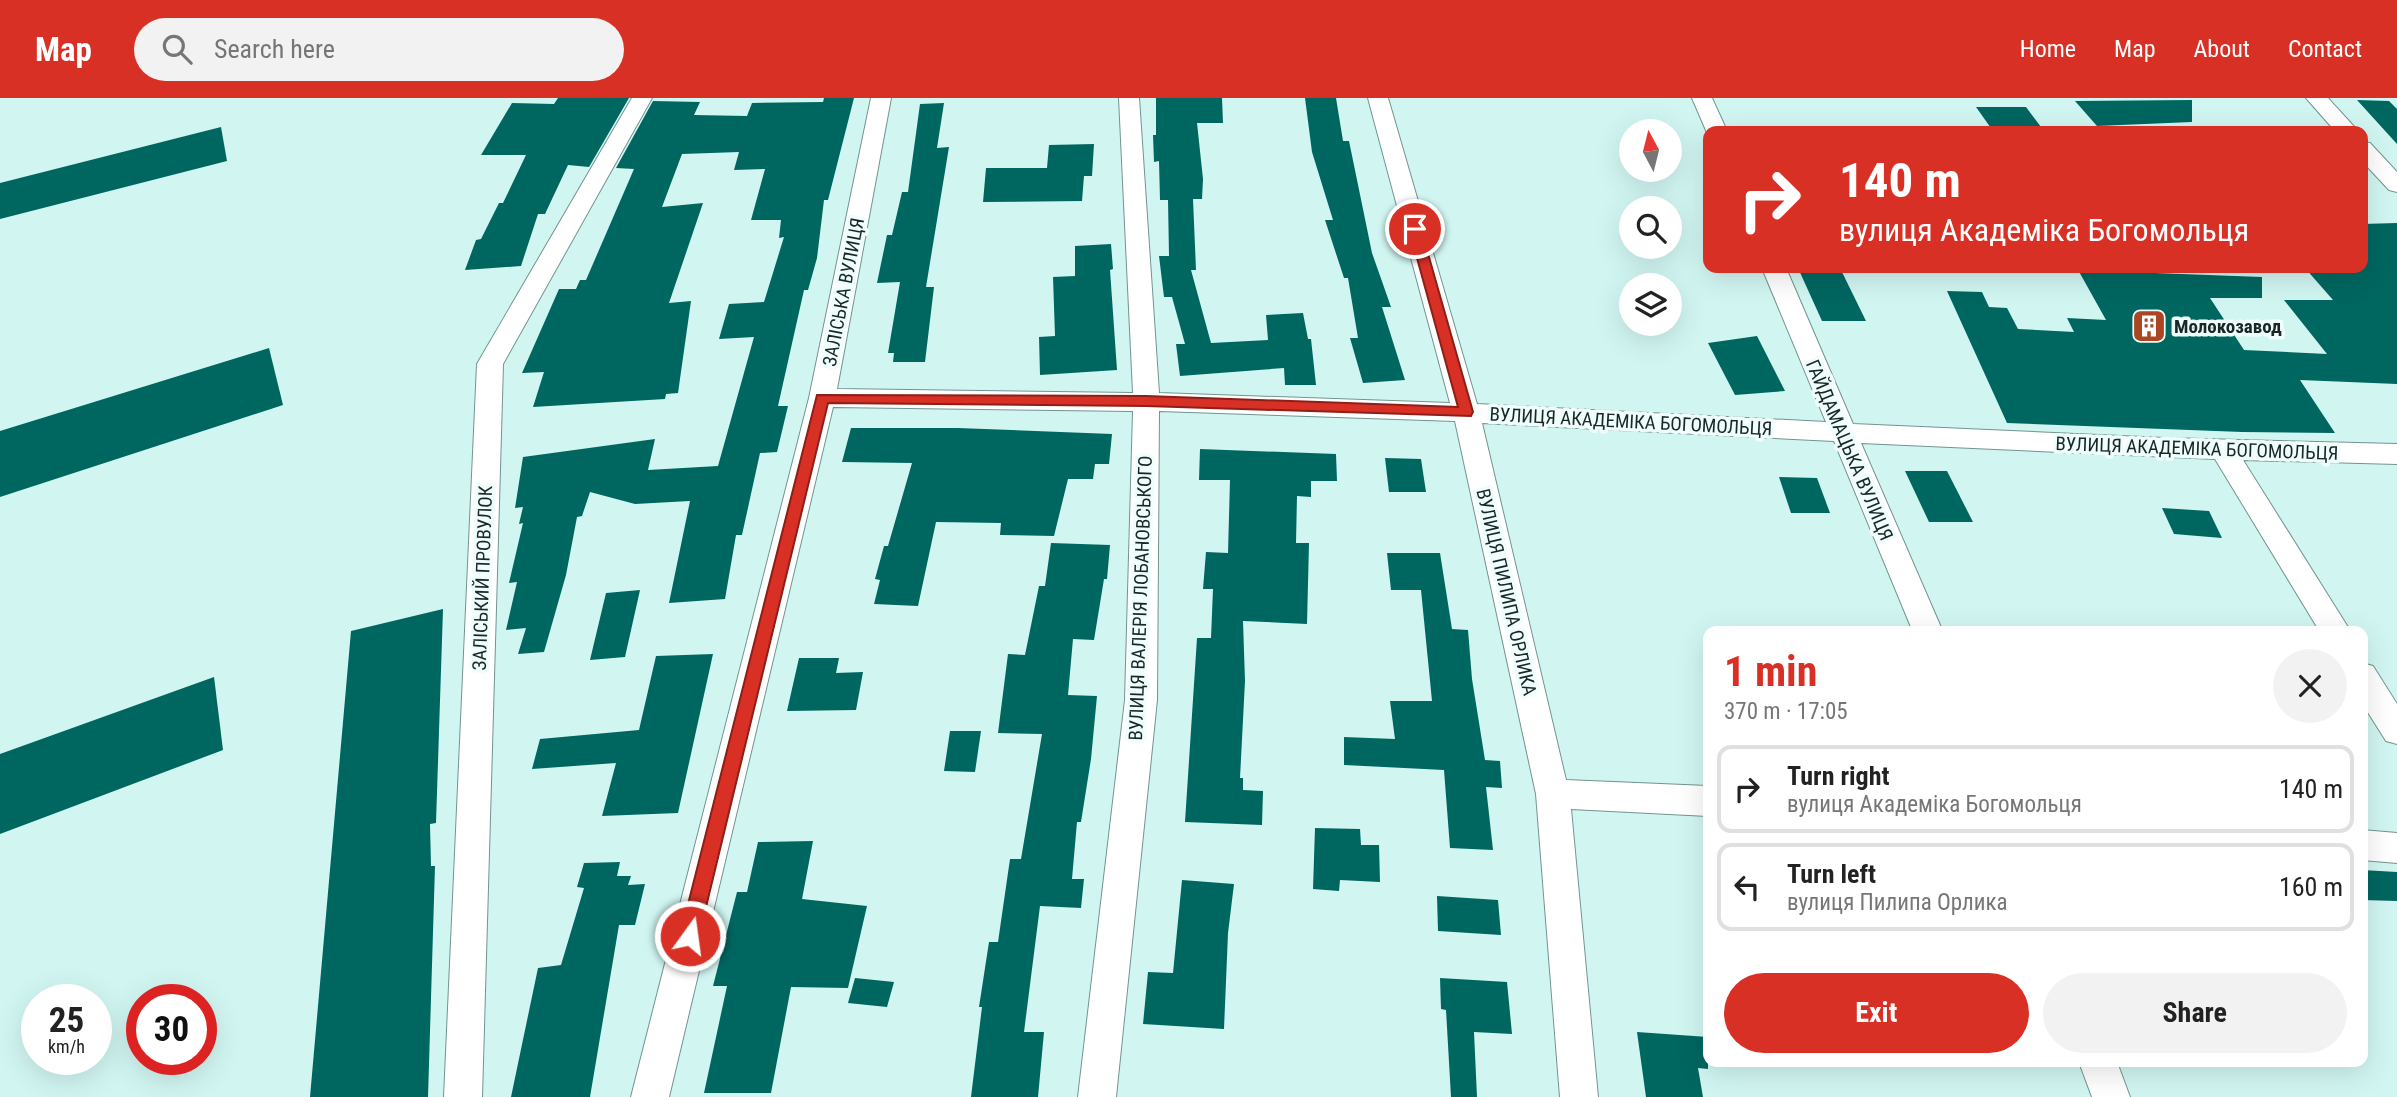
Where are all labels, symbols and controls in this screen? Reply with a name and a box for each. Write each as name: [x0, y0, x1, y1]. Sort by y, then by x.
search box: [134, 18, 624, 81]
text: Map: [35, 30, 92, 69]
icon: search: [158, 30, 196, 68]
text: Search here: [214, 34, 335, 64]
text: Home: [2020, 35, 2076, 63]
text: Map: [2114, 35, 2156, 63]
text: About: [2194, 35, 2250, 63]
text: Contact: [2288, 35, 2362, 63]
north arrow: [1619, 119, 1682, 182]
map controls: [1619, 119, 1682, 336]
text: 140 m: [1839, 152, 1961, 209]
icon: right: [1724, 154, 1815, 245]
button: search: [1619, 196, 1682, 259]
pin: [1385, 199, 1445, 259]
icon: arrive: [1396, 210, 1434, 248]
text: вулиця Академіка Богомольця: [1839, 211, 2249, 249]
street label: ЗАЛІСЬКА ВУЛИЦЯ: [818, 216, 869, 368]
button: layers: [1619, 273, 1682, 336]
building icon: Молокозавод: [2130, 307, 2168, 345]
place label: Молокозавод: [2174, 315, 2282, 338]
street label: ГАЙДАМАЦЬКА ВУЛИЦЯ: [1801, 356, 1898, 544]
street label: ВУЛИЦЯ АКАДЕМІКА БОГОМОЛЬЦЯ: [1489, 403, 1773, 440]
street label: ВУЛИЦЯ АКАДЕМІКА БОГОМОЛЬЦЯ: [2055, 432, 2339, 465]
street label: ВУЛИЦЯ ВАЛЕРІЯ ЛОБАНОВСЬКОГО: [1124, 455, 1157, 741]
street label: ЗАЛІСЬКИЙ ПРОВУЛОК: [468, 485, 497, 671]
street label: ВУЛИЦЯ ПИЛИПА ОРЛИКА: [1472, 486, 1542, 698]
text: 1 min: [1724, 647, 1817, 696]
button: close: [2273, 649, 2347, 723]
text: 370 m · 17:05: [1724, 698, 1848, 725]
text: Turn right: [1787, 761, 1889, 791]
icon: right: [1728, 770, 1766, 808]
text: 140 m: [2279, 774, 2343, 804]
text: вулиця Академіка Богомольця: [1787, 791, 2082, 818]
text: Turn left: [1787, 859, 1876, 889]
icon: left: [1728, 868, 1766, 906]
text: 160 m: [2279, 872, 2343, 902]
text: вулиця Пилипа Орлика: [1787, 889, 2008, 916]
position arrow: [653, 899, 727, 973]
button: Exit: [1724, 973, 2029, 1053]
button: Share: [2043, 973, 2347, 1053]
speed limit sign: 30: [126, 984, 217, 1075]
text: 25: [49, 1000, 84, 1041]
text: km/h: [48, 1036, 85, 1057]

